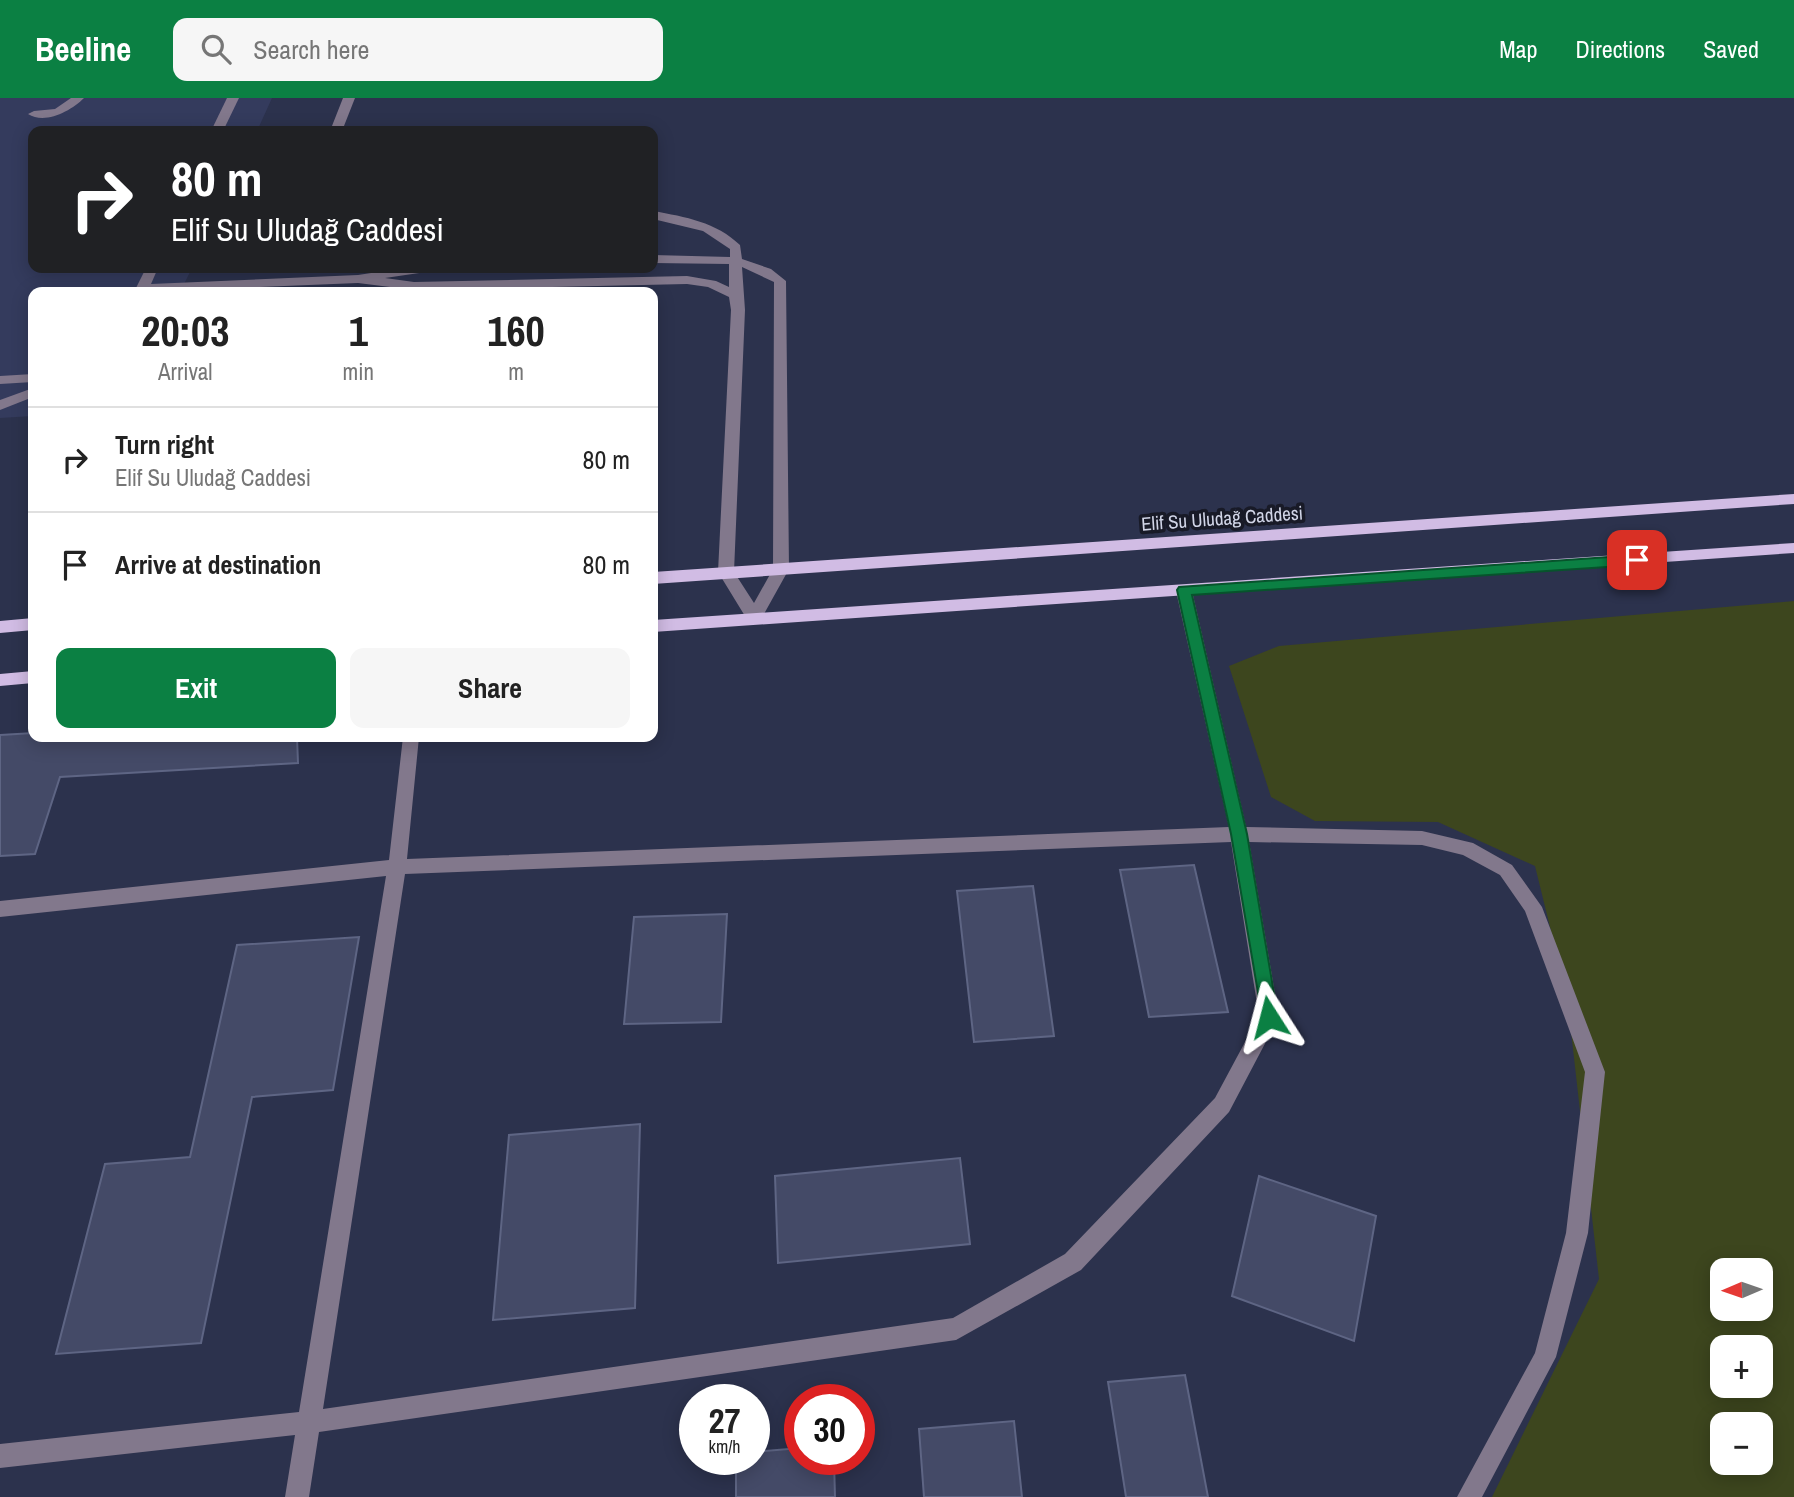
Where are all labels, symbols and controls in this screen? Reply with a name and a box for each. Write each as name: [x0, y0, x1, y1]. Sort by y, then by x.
search box: [173, 18, 663, 81]
text: Beeline: [35, 27, 131, 71]
icon: search: [197, 30, 235, 68]
text: Search here: [253, 32, 369, 67]
text: Map: [1499, 33, 1537, 65]
text: Directions: [1575, 33, 1665, 65]
text: Saved: [1703, 33, 1759, 65]
text: 80 m: [171, 145, 263, 211]
icon: right: [56, 154, 147, 245]
text: Elif Su Uludağ Caddesi: [171, 208, 444, 251]
text: 20:03: [141, 303, 229, 359]
text: 1: [349, 303, 368, 359]
text: 160: [487, 303, 545, 359]
text: Arrival: [158, 356, 213, 387]
text: min: [343, 356, 374, 387]
text: m: [508, 356, 524, 387]
text: Turn right: [115, 427, 214, 462]
icon: right: [56, 441, 94, 479]
text: 80 m: [583, 442, 630, 477]
text: Elif Su Uludağ Caddesi: [115, 462, 311, 493]
street label: Elif Su Uludağ Caddesi: [1140, 499, 1304, 537]
pin: [1607, 530, 1667, 590]
icon: arrive: [1618, 541, 1656, 579]
icon: arrive: [56, 546, 94, 584]
text: Arrive at destination: [115, 547, 321, 582]
text: 80 m: [583, 547, 630, 582]
button: Exit: [56, 648, 336, 728]
button: Share: [350, 648, 630, 728]
position arrow: [1232, 980, 1306, 1054]
north arrow: [1710, 1258, 1773, 1321]
map controls: [1710, 1258, 1773, 1475]
button: +: [1710, 1335, 1773, 1398]
speed limit sign: 30: [784, 1384, 875, 1475]
text: 27: [709, 1397, 740, 1444]
button: −: [1710, 1412, 1773, 1475]
text: km/h: [709, 1434, 741, 1459]

